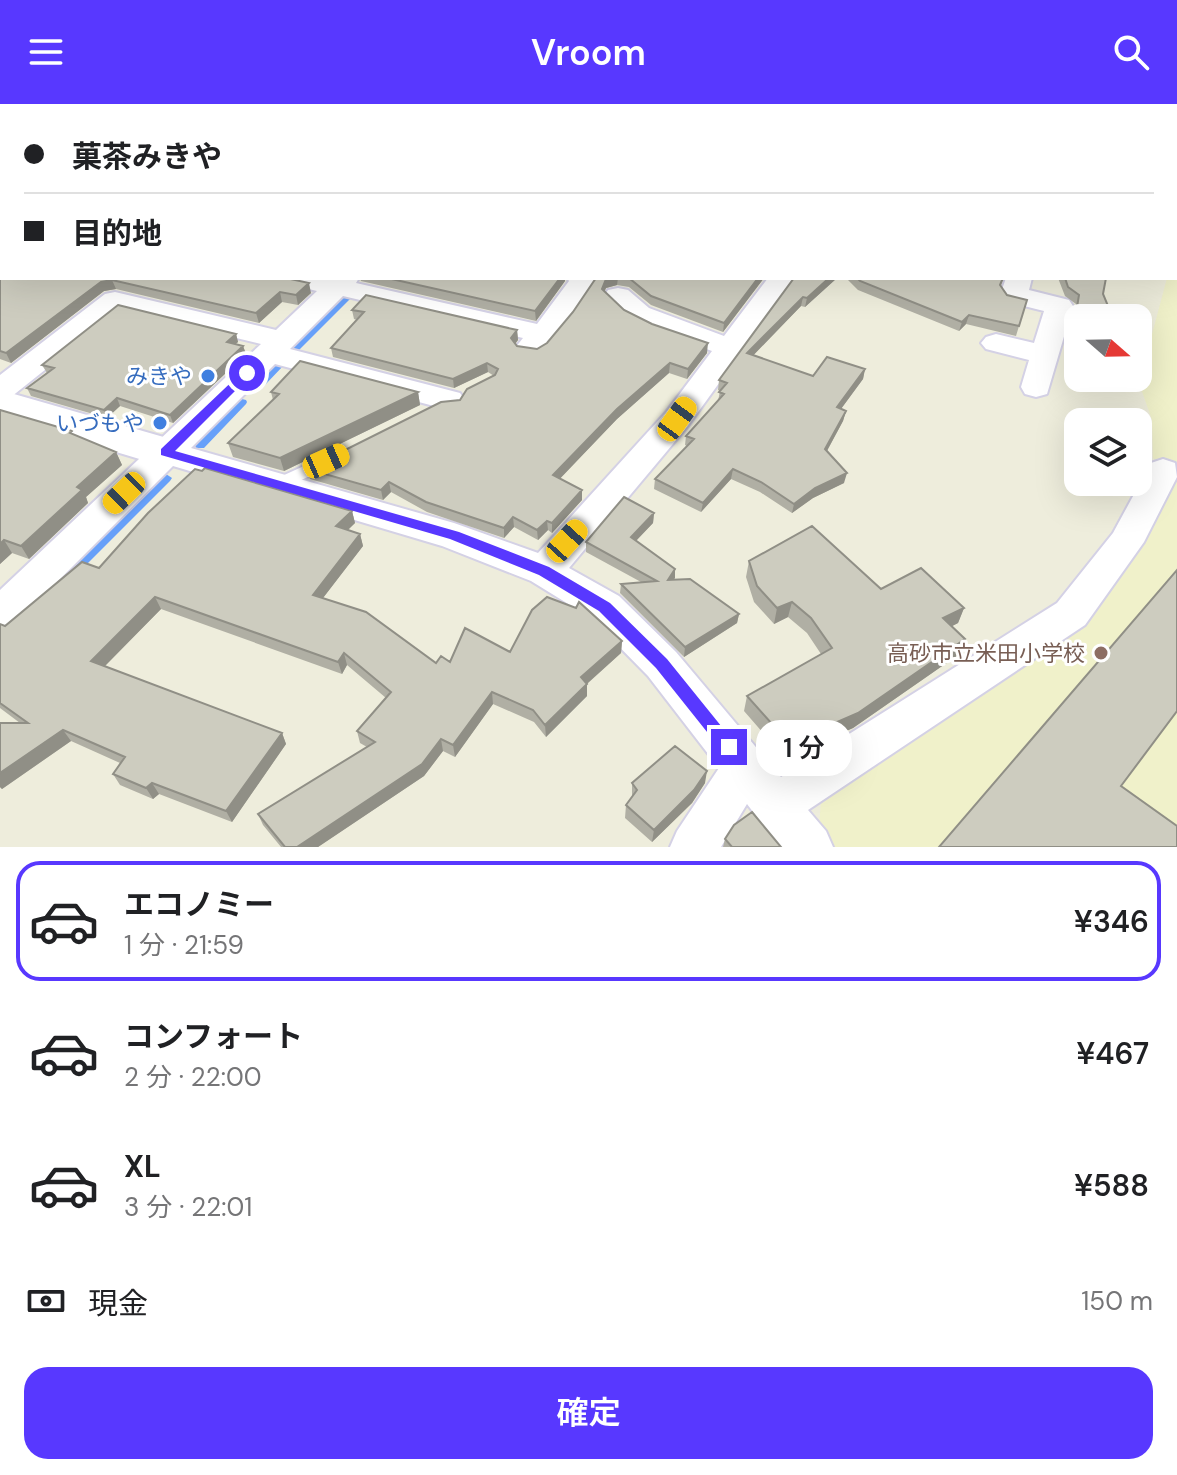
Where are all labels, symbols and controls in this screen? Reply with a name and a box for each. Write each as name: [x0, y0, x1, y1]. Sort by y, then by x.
text: Vroom: [531, 29, 646, 76]
icon: menu: [24, 30, 68, 74]
icon: search: [1109, 30, 1153, 74]
text: 菓茶みきや: [72, 137, 222, 176]
text: 目的地: [72, 214, 162, 253]
north arrow: [1064, 304, 1152, 392]
map controls: [1064, 304, 1152, 496]
route start: [229, 355, 265, 391]
place label: みきや: [126, 362, 192, 391]
marker: みきや: [199, 367, 217, 385]
car: [653, 393, 701, 445]
button: layers: [1064, 408, 1152, 496]
place label: いづもや: [56, 409, 144, 438]
marker: いづもや: [151, 414, 169, 432]
car: [299, 440, 353, 482]
car: [98, 468, 150, 518]
car: [542, 515, 592, 567]
place label: 高砂市立米田小学校: [887, 639, 1085, 668]
marker: 高砂市立米田小学校: [1092, 644, 1110, 662]
callout: 1 分: [757, 719, 853, 775]
route end: [711, 729, 747, 765]
text: 1 分: [783, 731, 825, 765]
icon: car: [28, 885, 100, 957]
text: エコノミー: [124, 885, 274, 924]
text: ¥346: [1074, 902, 1149, 941]
text: 1 分 · 21:59: [124, 928, 244, 962]
icon: car: [28, 1017, 100, 1089]
text: コンフォート: [124, 1017, 303, 1056]
text: ¥467: [1076, 1034, 1149, 1073]
text: 2 分 · 22:00: [124, 1060, 262, 1094]
text: XL: [124, 1147, 161, 1186]
icon: car: [28, 1149, 100, 1221]
text: ¥588: [1074, 1166, 1149, 1205]
text: 3 分 · 22:01: [124, 1190, 252, 1224]
icon: cash: [24, 1279, 68, 1323]
text: 現金: [88, 1284, 148, 1323]
text: 150 m: [1081, 1284, 1153, 1318]
button: 確定: [24, 1367, 1153, 1459]

